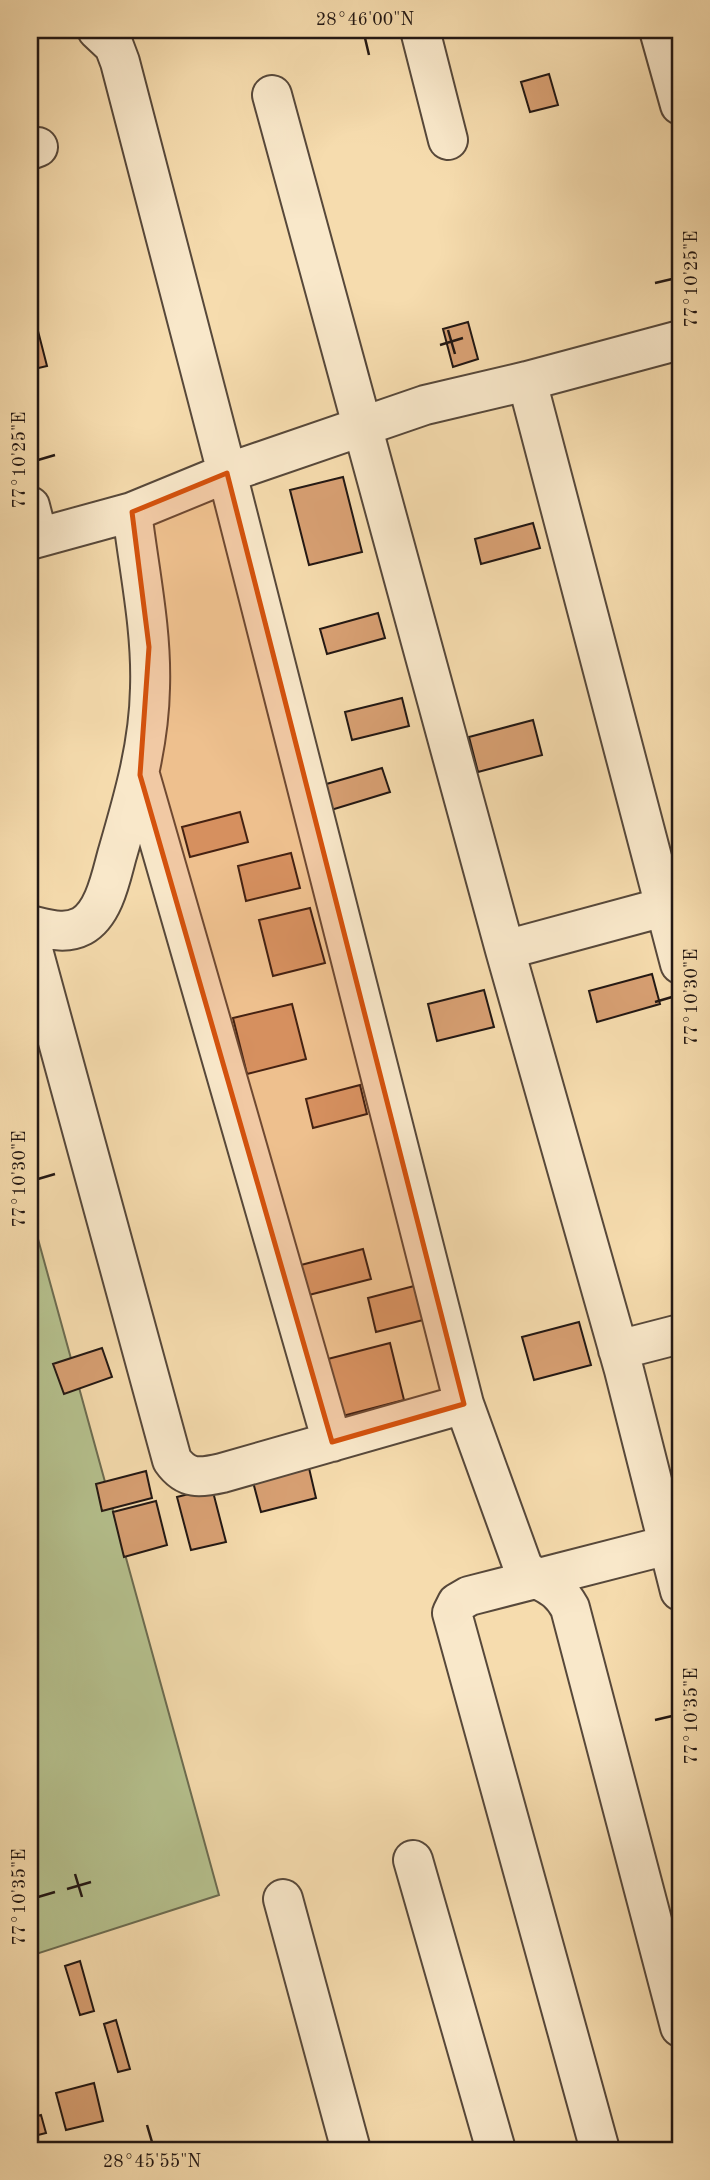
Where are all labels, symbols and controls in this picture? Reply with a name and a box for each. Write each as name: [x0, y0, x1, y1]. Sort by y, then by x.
text: 28°46'00"N: [316, 11, 414, 29]
text: 77°10'25"E: [683, 231, 701, 327]
text: 77°10'25"E: [11, 412, 29, 508]
text: 77°10'30"E: [683, 949, 701, 1045]
text: 77°10'30"E: [11, 1131, 29, 1227]
text: 77°10'35"E: [683, 1668, 701, 1764]
text: 77°10'35"E: [11, 1849, 29, 1945]
text: 28°45'55"N: [103, 2153, 201, 2171]

